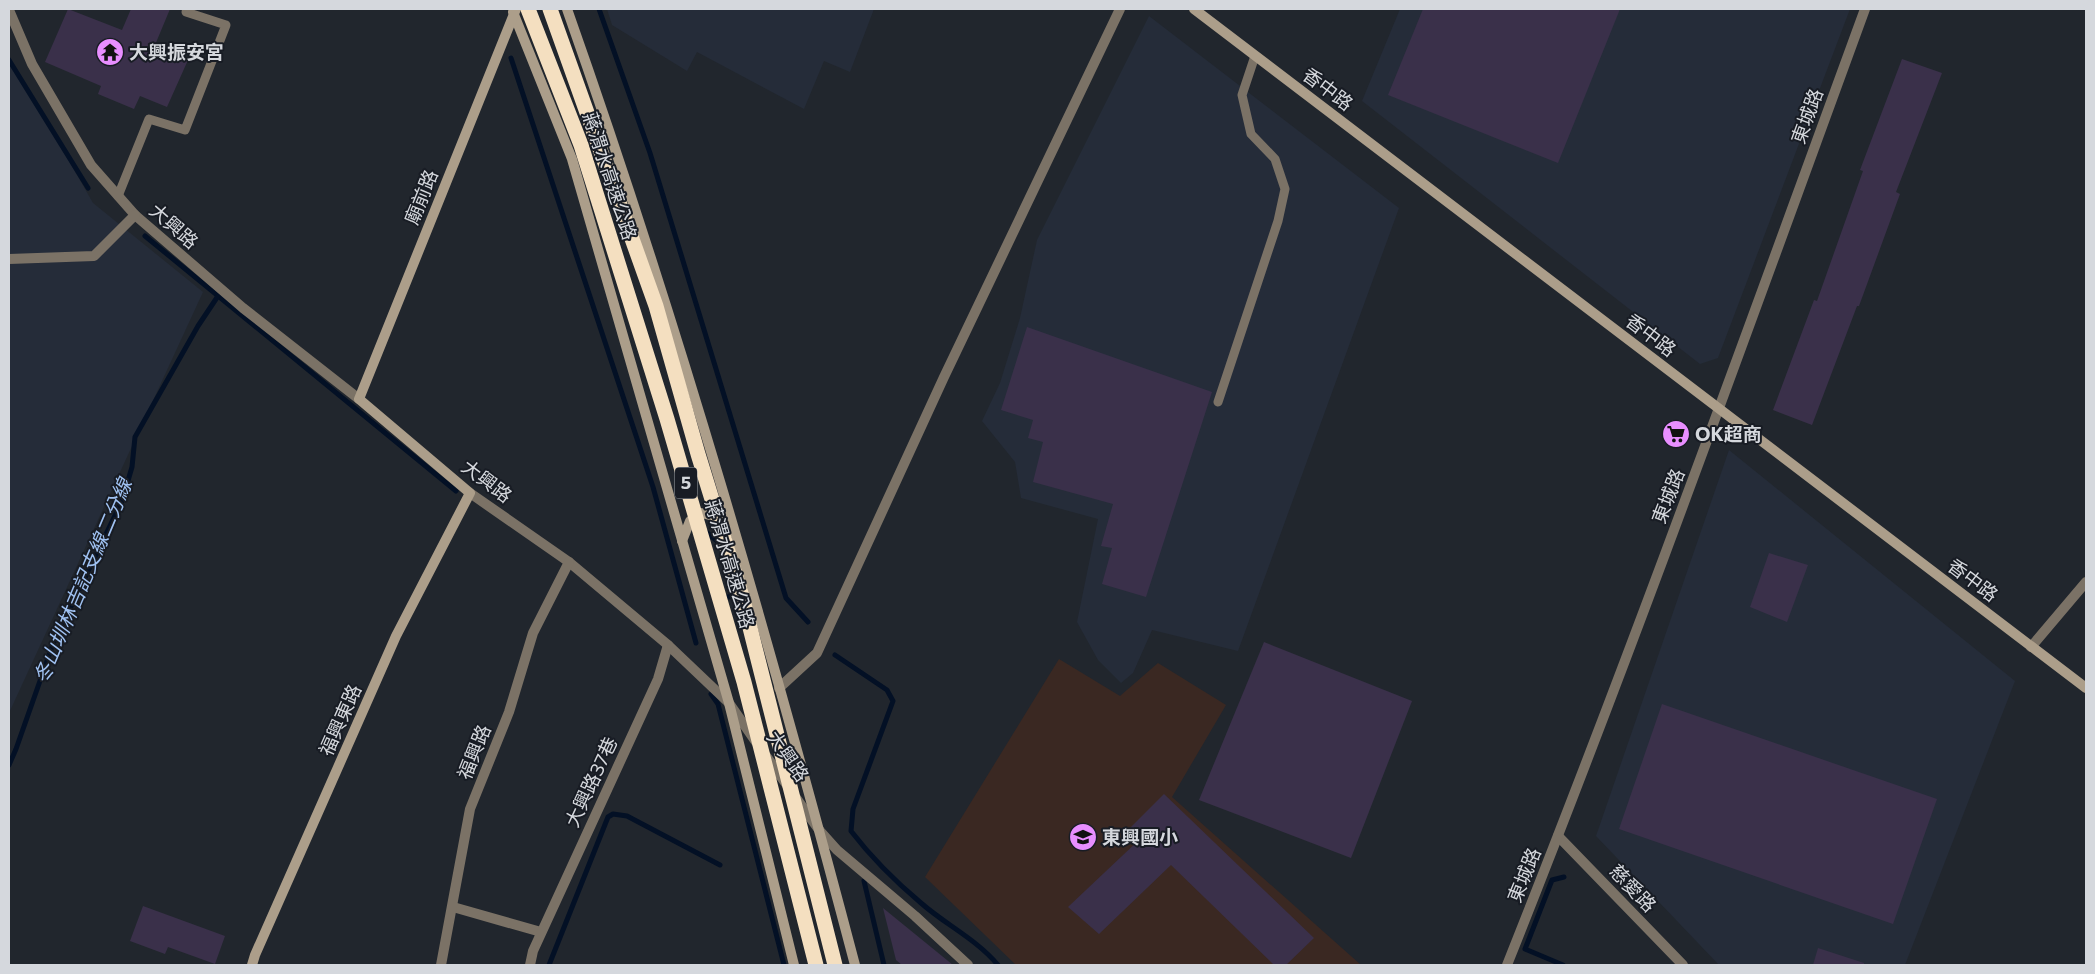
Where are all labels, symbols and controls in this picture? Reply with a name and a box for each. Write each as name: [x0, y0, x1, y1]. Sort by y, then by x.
temple icon: 大興振安宮: [95, 37, 125, 67]
place label: 大興振安宮: [129, 40, 224, 63]
street label: 香中路: [1299, 62, 1358, 115]
street label: 東城路: [1786, 85, 1827, 147]
street label: 蔣渭水高速公路: [579, 109, 642, 243]
street label: 廟前路: [399, 166, 442, 228]
street label: 大興路: [145, 198, 203, 253]
street label: 香中路: [1622, 308, 1681, 361]
supermarket icon: OK超商: [1661, 419, 1691, 449]
place label: OK超商: [1695, 422, 1762, 445]
street label: 大興路: [458, 454, 517, 507]
street label: 東城路: [1647, 465, 1688, 527]
road number: 5: [675, 468, 697, 498]
water label: 冬山圳林吉記支線二分線: [28, 473, 137, 687]
street label: 蔣渭水高速公路: [701, 497, 760, 631]
street label: 香中路: [1944, 553, 2003, 606]
street label: 福興東路: [314, 680, 366, 759]
street label: 福興路: [452, 721, 495, 783]
street label: 大興路: [763, 726, 814, 786]
street label: 大興路37巷: [560, 733, 621, 831]
school or university icon: 東興國小: [1068, 822, 1098, 852]
place label: 東興國小: [1102, 825, 1178, 848]
street label: 東城路: [1502, 844, 1545, 906]
street label: 慈愛路: [1605, 859, 1661, 916]

